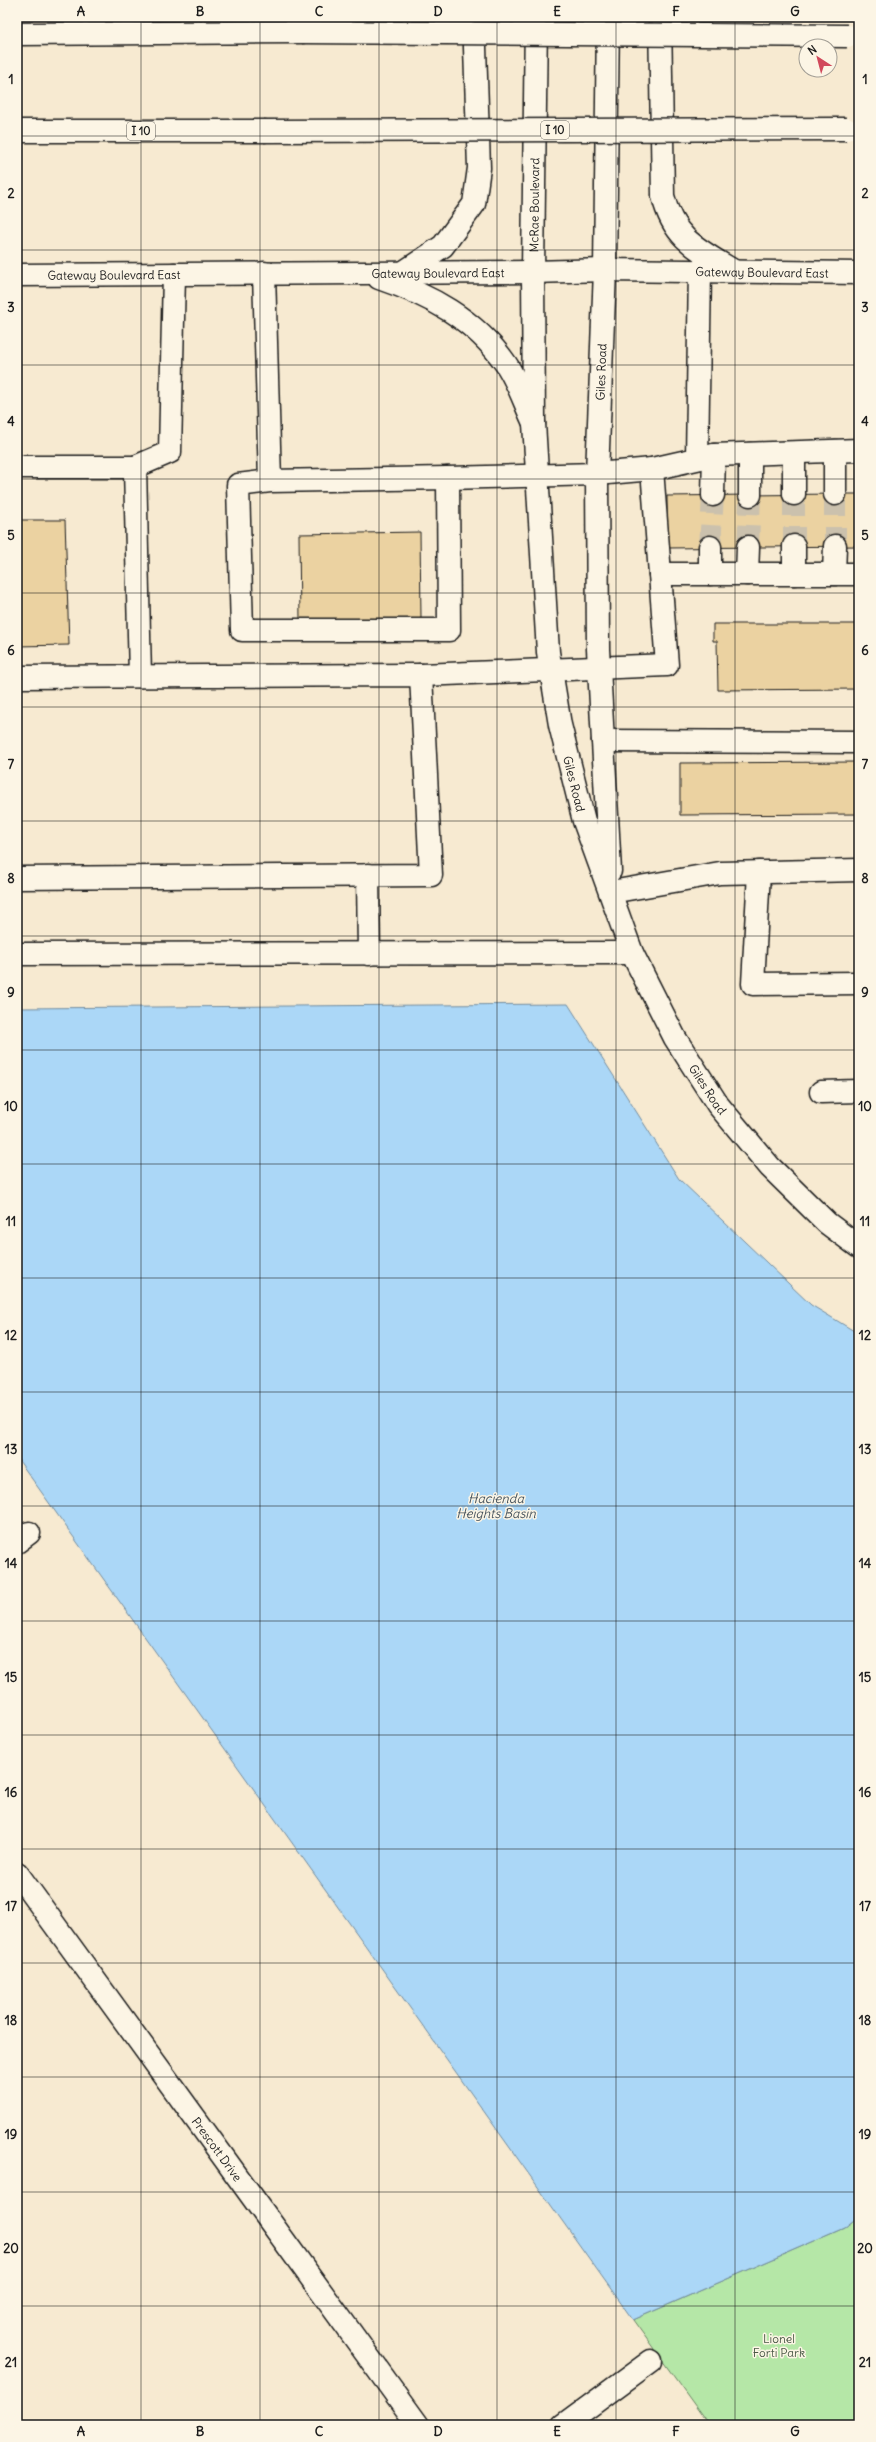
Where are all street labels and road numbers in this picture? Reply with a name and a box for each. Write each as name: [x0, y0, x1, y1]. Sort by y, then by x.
road number: I 10: [541, 121, 569, 139]
road number: I 10: [127, 122, 155, 140]
street label: McRae Boulevard: [526, 158, 542, 252]
street label: Gateway Boulevard East: [695, 264, 829, 280]
street label: Gateway Boulevard East: [371, 265, 505, 280]
street label: Gateway Boulevard East: [47, 267, 181, 282]
street label: Giles Road: [593, 343, 609, 401]
street label: Giles Road: [561, 754, 589, 813]
street label: Giles Road: [686, 1061, 730, 1117]
street label: Prescott Drive: [189, 2114, 246, 2184]

